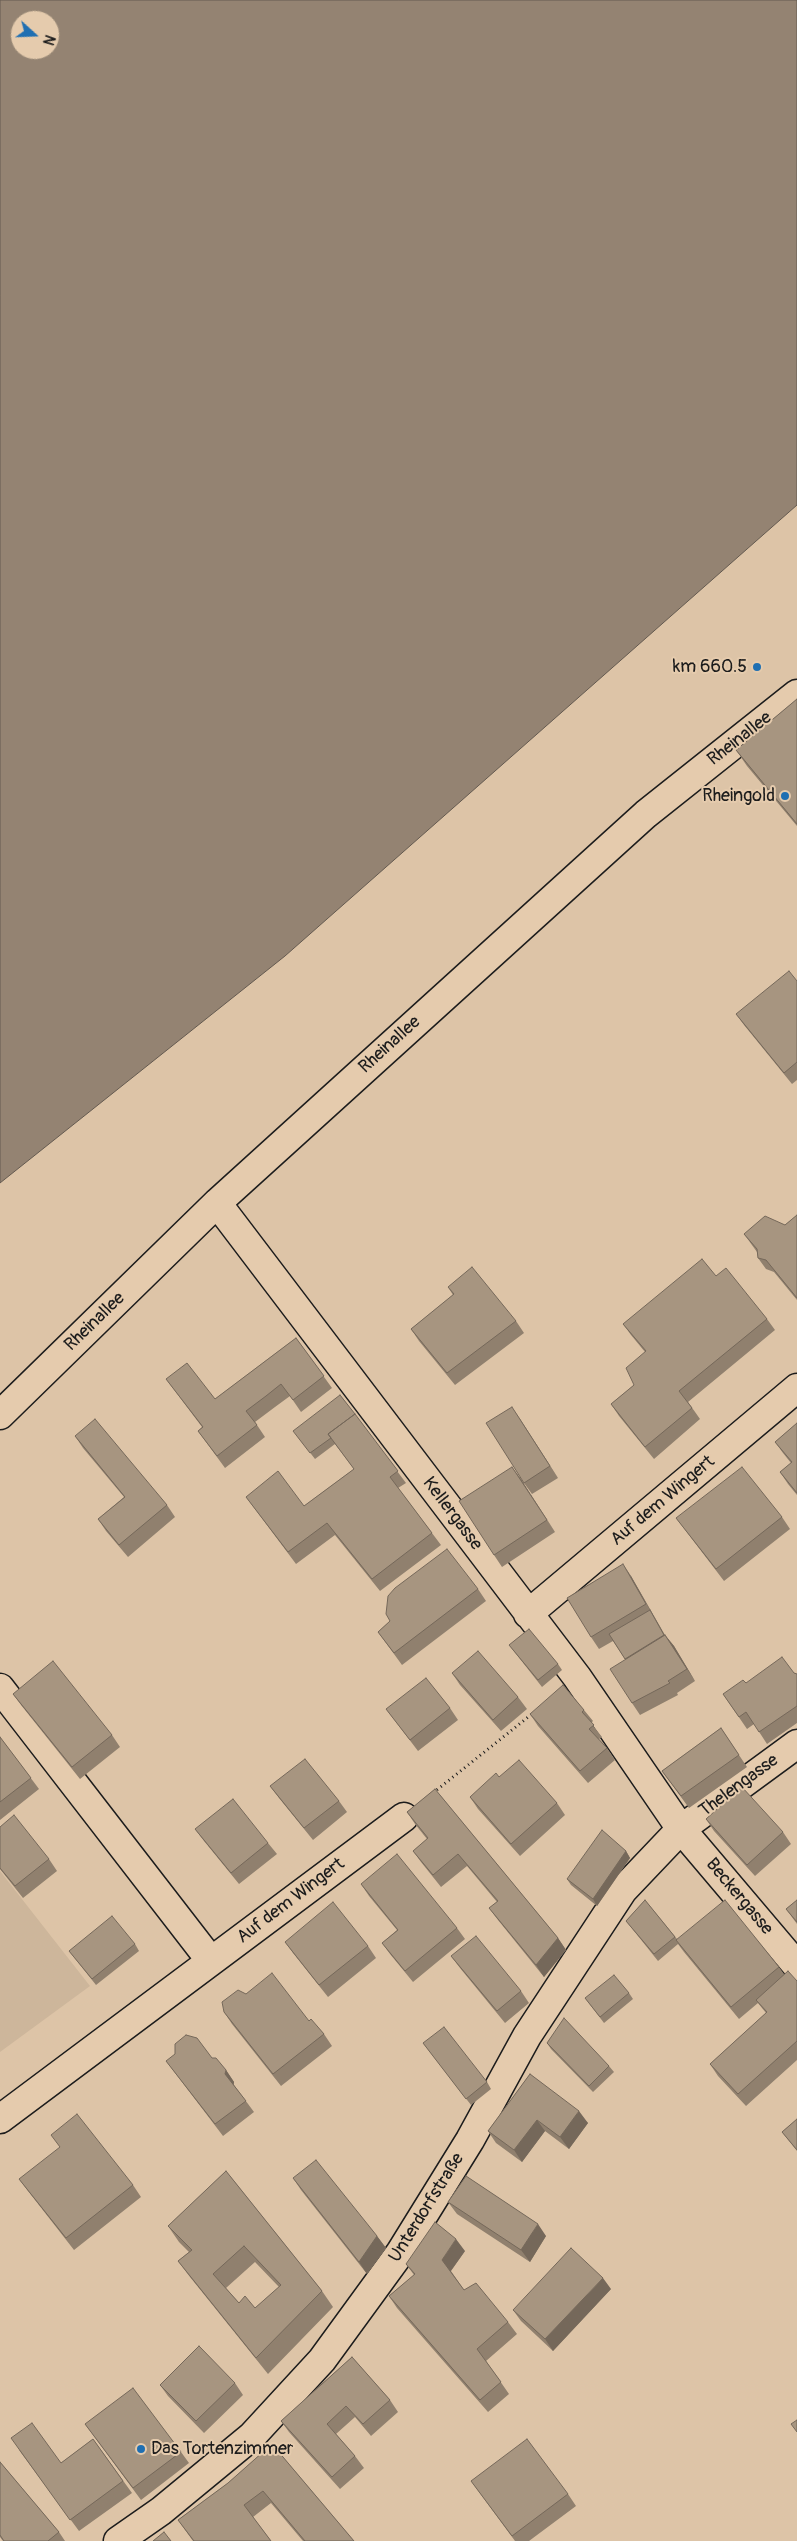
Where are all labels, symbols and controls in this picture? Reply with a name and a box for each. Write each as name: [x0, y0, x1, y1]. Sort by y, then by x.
north arrow: [10, 10, 60, 60]
text: N: [39, 33, 58, 47]
place label: km 660.5: [673, 656, 747, 678]
marker: km 660.5: [751, 661, 763, 673]
street label: Rheinallee: [704, 707, 776, 771]
place label: Rheingold: [702, 785, 775, 807]
marker: Rheingold: [779, 790, 791, 802]
street label: Rheinallee: [355, 1012, 425, 1078]
street label: Rheinallee: [60, 1288, 130, 1356]
street label: Auf dem Wingert: [607, 1451, 719, 1551]
street label: Kellergasse: [418, 1473, 486, 1555]
street label: Thelengasse: [695, 1750, 783, 1822]
street label: Auf dem Wingert: [233, 1854, 349, 1948]
street label: Beckergasse: [701, 1854, 777, 1940]
street label: Unterdorfstraße: [385, 2149, 469, 2267]
place label: Das Tortenzimmer: [151, 2438, 293, 2460]
marker: Das Tortenzimmer: [135, 2443, 147, 2455]

